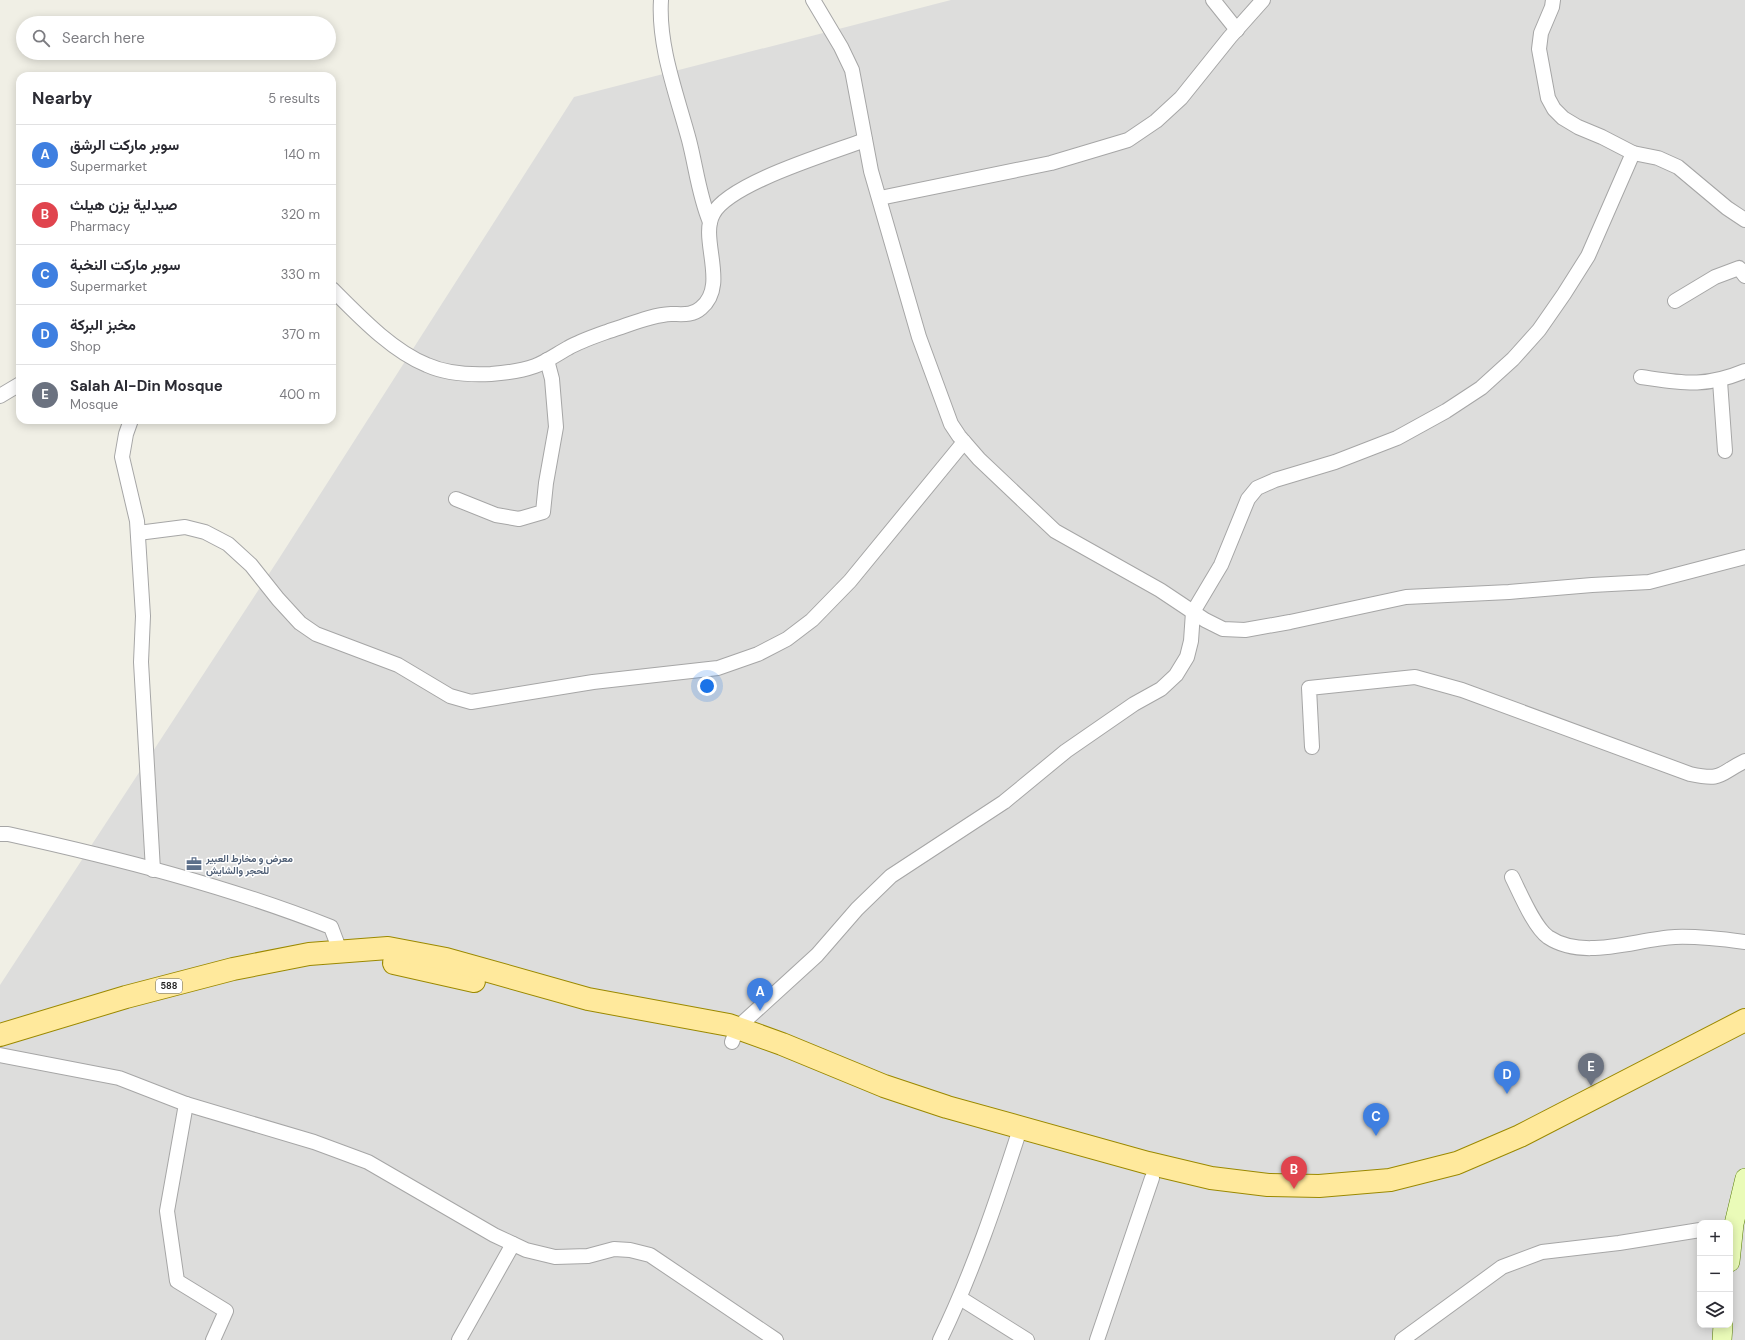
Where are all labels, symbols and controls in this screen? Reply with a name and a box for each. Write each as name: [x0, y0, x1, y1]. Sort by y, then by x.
search box: [16, 16, 336, 60]
icon: search: [30, 27, 52, 49]
text: Search here: [62, 28, 145, 48]
text: Nearby: [32, 87, 92, 109]
text: 5 results: [268, 90, 320, 107]
text: سوبر ماركت الرشق: [70, 135, 179, 155]
text: A: [40, 146, 50, 163]
text: 140 m: [284, 146, 320, 163]
text: Supermarket: [70, 158, 147, 175]
text: صيدلية يزن هيلث: [70, 195, 177, 215]
text: B: [41, 206, 49, 223]
text: 320 m: [281, 206, 320, 223]
text: Pharmacy: [70, 218, 130, 235]
text: سوبر ماركت النخبة: [70, 255, 180, 275]
text: C: [40, 266, 50, 283]
text: 330 m: [281, 266, 320, 283]
text: Supermarket: [70, 278, 147, 295]
text: مخبز البركة: [70, 315, 136, 335]
text: D: [40, 326, 50, 343]
text: 370 m: [282, 326, 320, 343]
text: Shop: [70, 338, 101, 355]
text: Salah Al-Din Mosque: [70, 376, 223, 396]
text: E: [41, 386, 49, 403]
text: 400 m: [279, 386, 320, 403]
text: Mosque: [70, 396, 118, 413]
your location: [697, 676, 717, 696]
place label: معرض و مخارط العبير للحجر والشايش: [205, 852, 293, 877]
office icon: معرض و مخارط العبير للحجر والشايش: [185, 855, 203, 873]
pin: A: [747, 978, 773, 1011]
road number: 588: [156, 979, 182, 993]
pin: E: [1578, 1053, 1604, 1086]
pin: D: [1494, 1061, 1520, 1094]
pin: C: [1363, 1103, 1389, 1136]
pin: B: [1281, 1156, 1307, 1189]
map controls: [1697, 1220, 1733, 1328]
button: +: [1697, 1220, 1733, 1256]
button: −: [1697, 1256, 1733, 1292]
button: layers: [1697, 1292, 1733, 1328]

